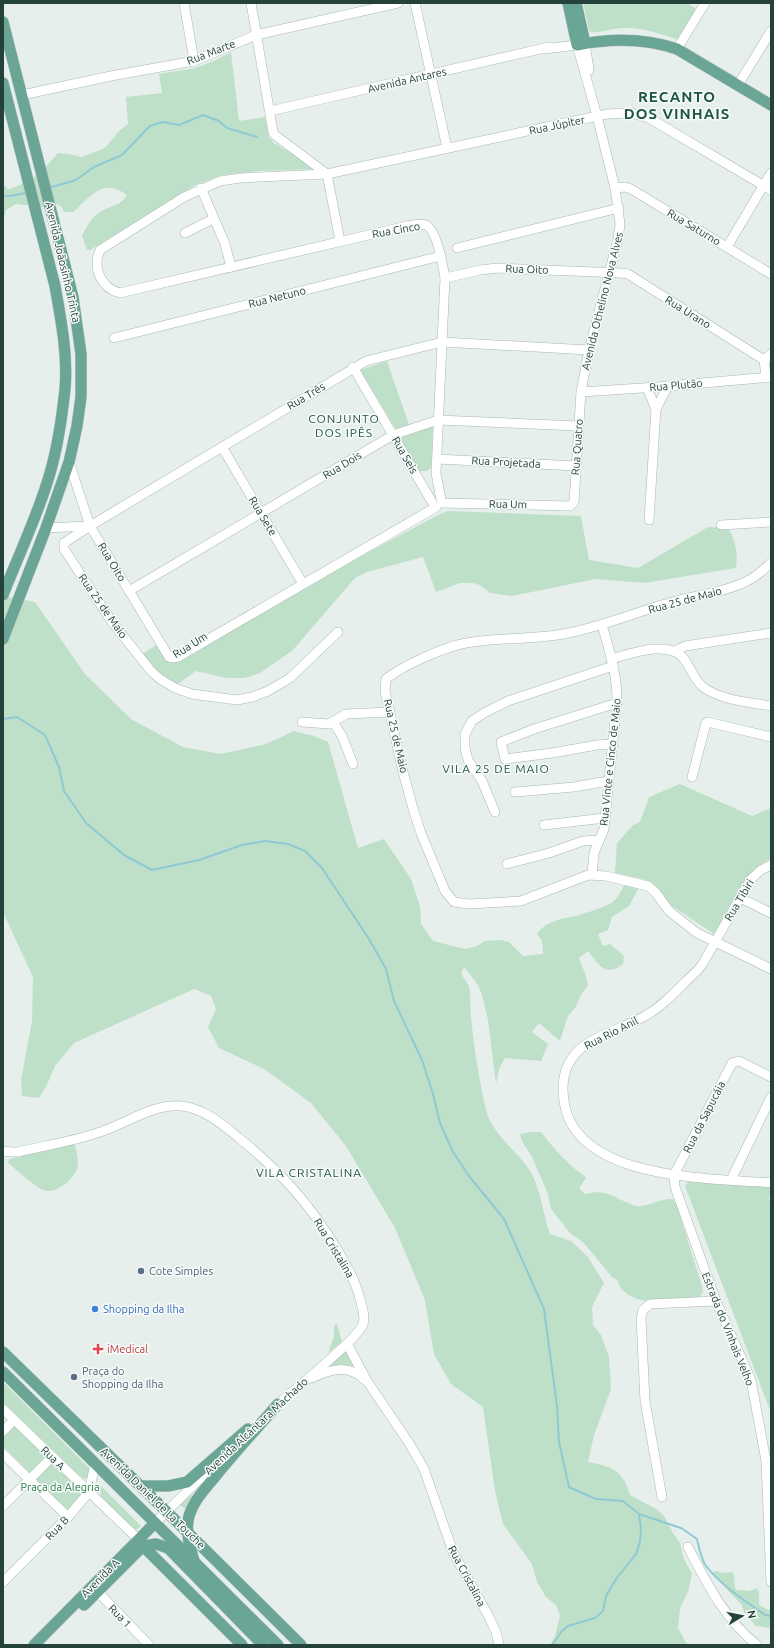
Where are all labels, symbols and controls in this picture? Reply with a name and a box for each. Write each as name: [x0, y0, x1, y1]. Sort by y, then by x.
street label: Rua Marte: [185, 37, 237, 67]
street label: Avenida Antares: [366, 65, 448, 95]
district label: RECANTO DOS VINHAIS: [624, 88, 730, 122]
street label: Rua Júpiter: [528, 113, 587, 137]
street label: Avenida Joãosinho Trinta: [43, 200, 83, 324]
street label: Rua Saturno: [665, 206, 723, 248]
street label: Rua Cinco: [371, 220, 421, 240]
street label: Avenida Othelino Nova Alves: [579, 230, 625, 371]
street label: Rua Oito: [505, 262, 549, 276]
street label: Rua Netuno: [247, 284, 307, 310]
street label: Rua Urano: [663, 293, 713, 331]
street label: Rua Plutão: [649, 377, 703, 393]
street label: Rua Três: [285, 380, 327, 412]
district label: CONJUNTO DOS IPÊS: [308, 412, 380, 439]
street label: Rua Quatro: [569, 418, 585, 476]
street label: Rua Seis: [390, 434, 420, 476]
street label: Rua Dois: [320, 449, 364, 481]
street label: Rua Projetada: [471, 454, 541, 470]
street label: Rua Sete: [247, 494, 279, 538]
street label: Rua Um: [489, 498, 527, 510]
street label: Rua Oito: [96, 540, 128, 584]
street label: Rua 25 de Maio: [76, 572, 130, 640]
street label: Rua 25 de Maio: [647, 584, 723, 616]
street label: Rua Um: [171, 630, 209, 660]
street label: Rua 25 de Maio: [382, 698, 410, 774]
street label: Rua Vinte e Cinco de Maio: [597, 698, 623, 826]
district label: VILA 25 DE MAIO: [442, 762, 550, 775]
street label: Rua Tibiri: [722, 877, 756, 923]
street label: Rua Rio Anil: [582, 1014, 640, 1052]
street label: Rua da Sapucáia: [681, 1079, 727, 1155]
district label: VILA CRISTALINA: [256, 1166, 362, 1179]
street label: Rua Cristalina: [312, 1216, 356, 1280]
place label: Cote Simples: [149, 1265, 213, 1277]
marker: Cote Simples: [136, 1266, 146, 1276]
street label: Estrada do Vinhais Velho: [700, 1270, 756, 1388]
place label: Shopping da Ilha: [103, 1303, 184, 1315]
marker: Shopping da Ilha: [90, 1304, 100, 1314]
marker: iMedical: [92, 1343, 104, 1355]
place label: iMedical: [107, 1343, 148, 1355]
place label: Praça do Shopping da Ilha: [82, 1365, 163, 1390]
marker: Praça do Shopping da Ilha: [69, 1372, 79, 1382]
street label: Avenida Alcântara Machado: [202, 1375, 310, 1477]
street label: Rua A: [39, 1444, 68, 1473]
street label: Avenida Daniel de La Touche: [98, 1445, 208, 1551]
park label: Praça da Alegria: [20, 1481, 100, 1493]
street label: Rua B: [43, 1514, 71, 1542]
street label: Rua Cristalina: [446, 1544, 488, 1608]
street label: Avenida A: [78, 1556, 122, 1600]
north arrow: [722, 1596, 762, 1636]
street label: Rua 1: [106, 1602, 134, 1630]
text: N: [745, 1609, 758, 1619]

